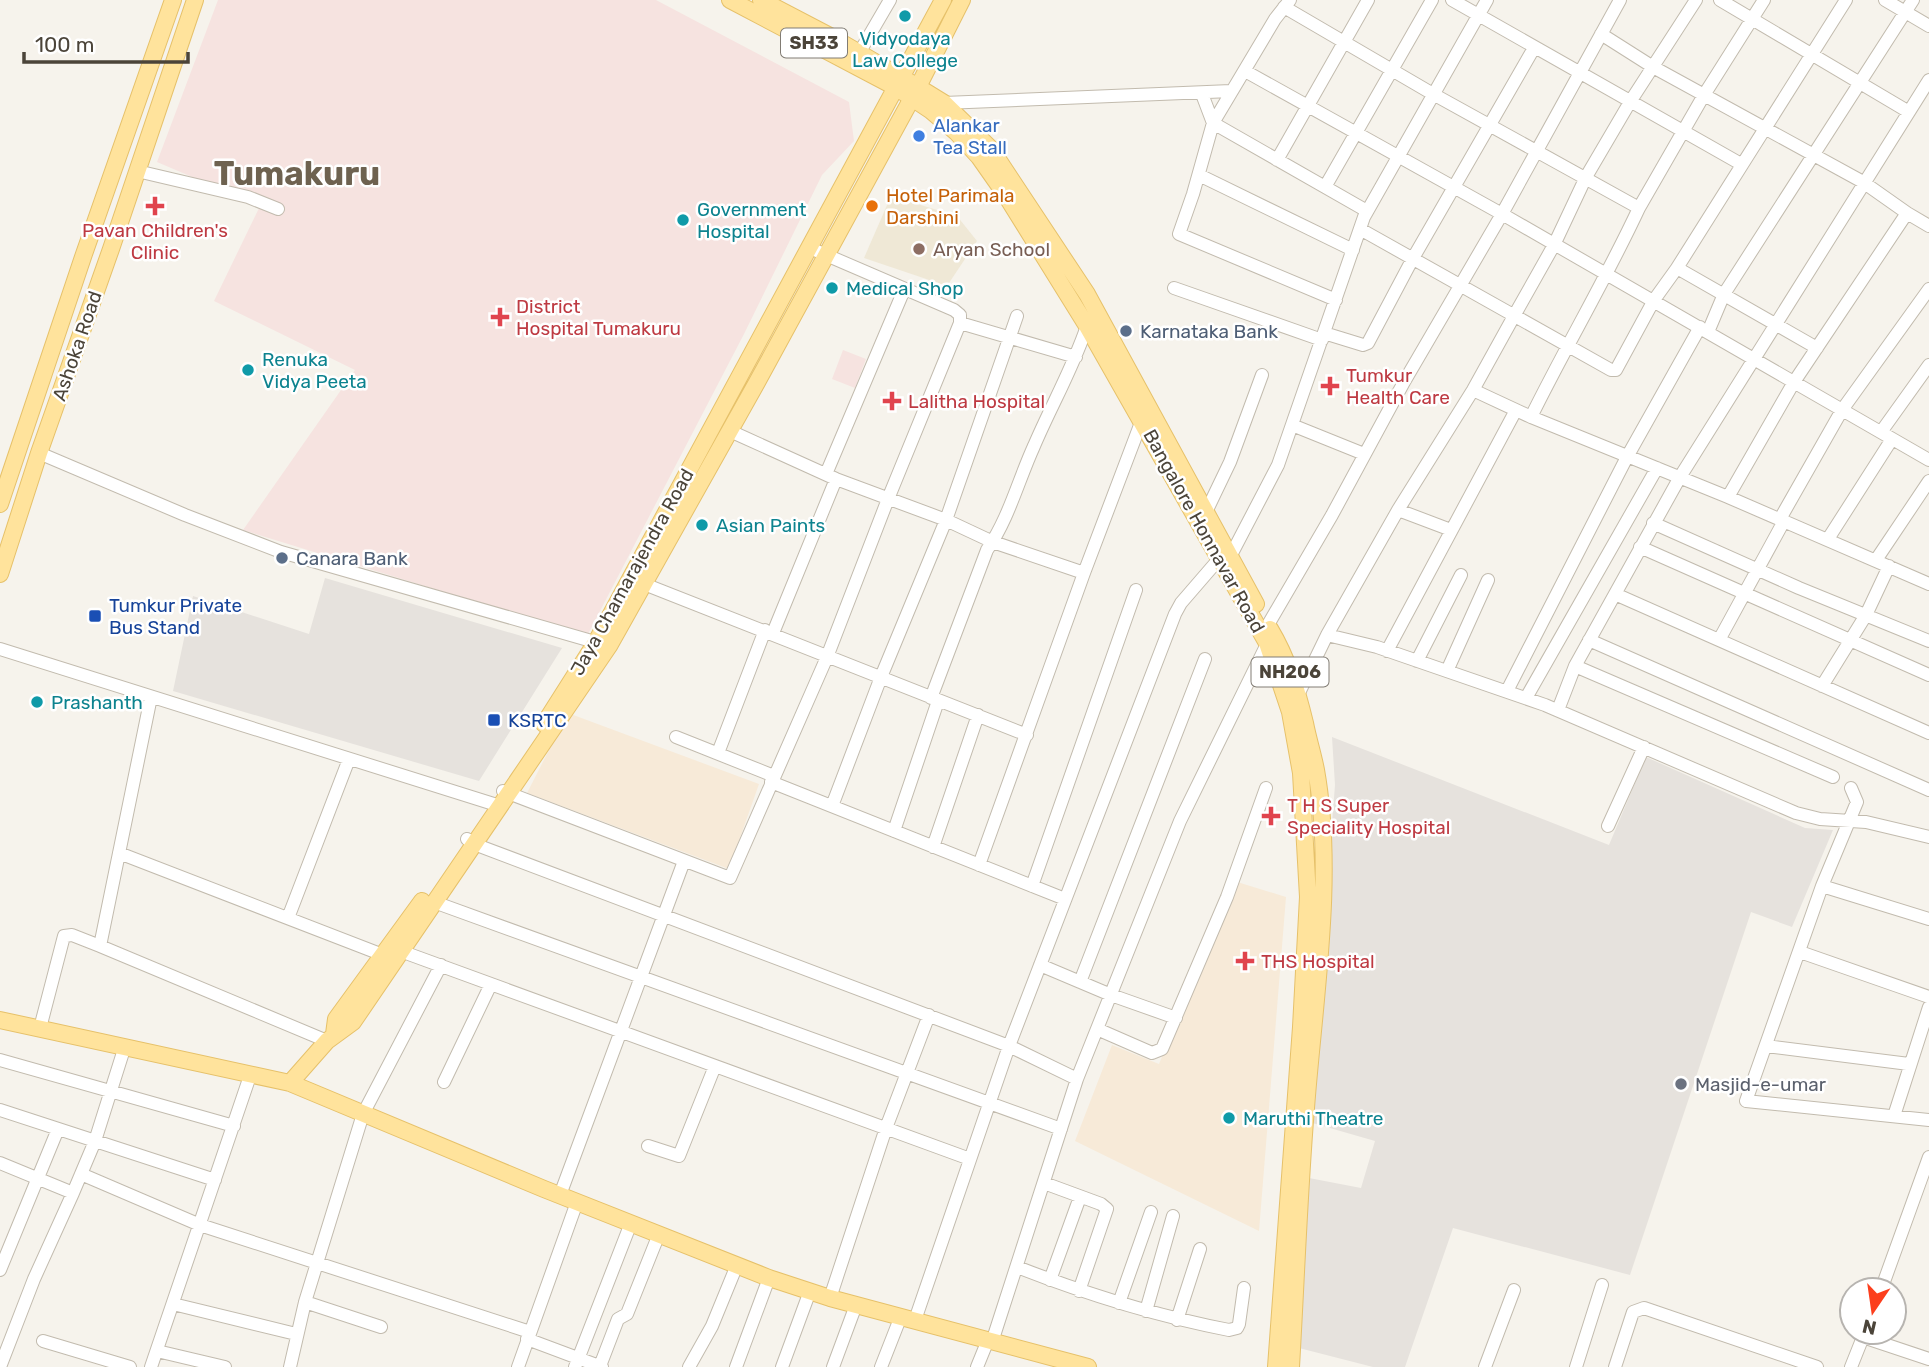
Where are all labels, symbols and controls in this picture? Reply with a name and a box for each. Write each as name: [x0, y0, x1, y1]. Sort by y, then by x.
marker: Vidyodaya Law College: [897, 8, 913, 24]
scale bar: [24, 21, 189, 65]
place label: Vidyodaya Law College: [852, 27, 958, 72]
road number: SH33: [781, 28, 847, 58]
text: 100 m: [35, 32, 94, 57]
place label: Alankar Tea Stall: [933, 114, 1007, 159]
marker: Alankar Tea Stall: [911, 128, 927, 144]
district label: Tumakuru: [214, 154, 380, 193]
place label: Hotel Parimala Darshini: [886, 184, 1015, 229]
marker: Pavan Children's Clinic: [145, 196, 165, 216]
place label: Government Hospital: [697, 198, 807, 243]
marker: Hotel Parimala Darshini: [864, 198, 880, 214]
marker: Government Hospital: [675, 212, 691, 228]
place label: Pavan Children's Clinic: [82, 219, 228, 264]
place label: Aryan School: [933, 238, 1050, 261]
marker: Aryan School: [911, 241, 927, 257]
place label: Medical Shop: [846, 277, 964, 300]
marker: Medical Shop: [824, 280, 840, 296]
street label: Ashoka Road: [47, 288, 107, 404]
place label: District Hospital Tumakuru: [516, 295, 681, 340]
marker: District Hospital Tumakuru: [490, 307, 510, 327]
place label: Karnataka Bank: [1140, 320, 1278, 343]
marker: Karnataka Bank: [1118, 323, 1134, 339]
place label: Renuka Vidya Peeta: [262, 348, 367, 393]
marker: Renuka Vidya Peeta: [240, 362, 256, 378]
place label: Tumkur Health Care: [1346, 364, 1450, 409]
marker: Tumkur Health Care: [1320, 376, 1340, 396]
place label: Lalitha Hospital: [908, 390, 1045, 413]
marker: Lalitha Hospital: [882, 391, 902, 411]
street label: Bangalore Honnavar Road: [1138, 425, 1270, 637]
street label: Jaya Chamarajendra Road: [565, 465, 699, 679]
place label: Asian Paints: [716, 514, 825, 537]
marker: Asian Paints: [694, 517, 710, 533]
place label: Canara Bank: [296, 547, 408, 570]
marker: Canara Bank: [274, 550, 290, 566]
place label: Tumkur Private Bus Stand: [109, 594, 242, 639]
marker: Tumkur Private Bus Stand: [87, 608, 103, 624]
road number: NH206: [1252, 658, 1328, 686]
place label: Prashanth: [51, 691, 143, 714]
marker: Prashanth: [29, 694, 45, 710]
place label: KSRTC: [508, 709, 567, 732]
marker: KSRTC: [486, 712, 502, 728]
place label: T H S Super Speciality Hospital: [1287, 794, 1450, 839]
marker: T H S Super Speciality Hospital: [1261, 806, 1281, 826]
place label: THS Hospital: [1261, 950, 1375, 973]
marker: THS Hospital: [1235, 951, 1255, 971]
place label: Masjid-e-umar: [1695, 1073, 1827, 1096]
marker: Masjid-e-umar: [1673, 1076, 1689, 1092]
place label: Maruthi Theatre: [1243, 1107, 1383, 1130]
marker: Maruthi Theatre: [1221, 1110, 1237, 1126]
north arrow: [1838, 1276, 1908, 1346]
text: N: [1860, 1314, 1879, 1340]

